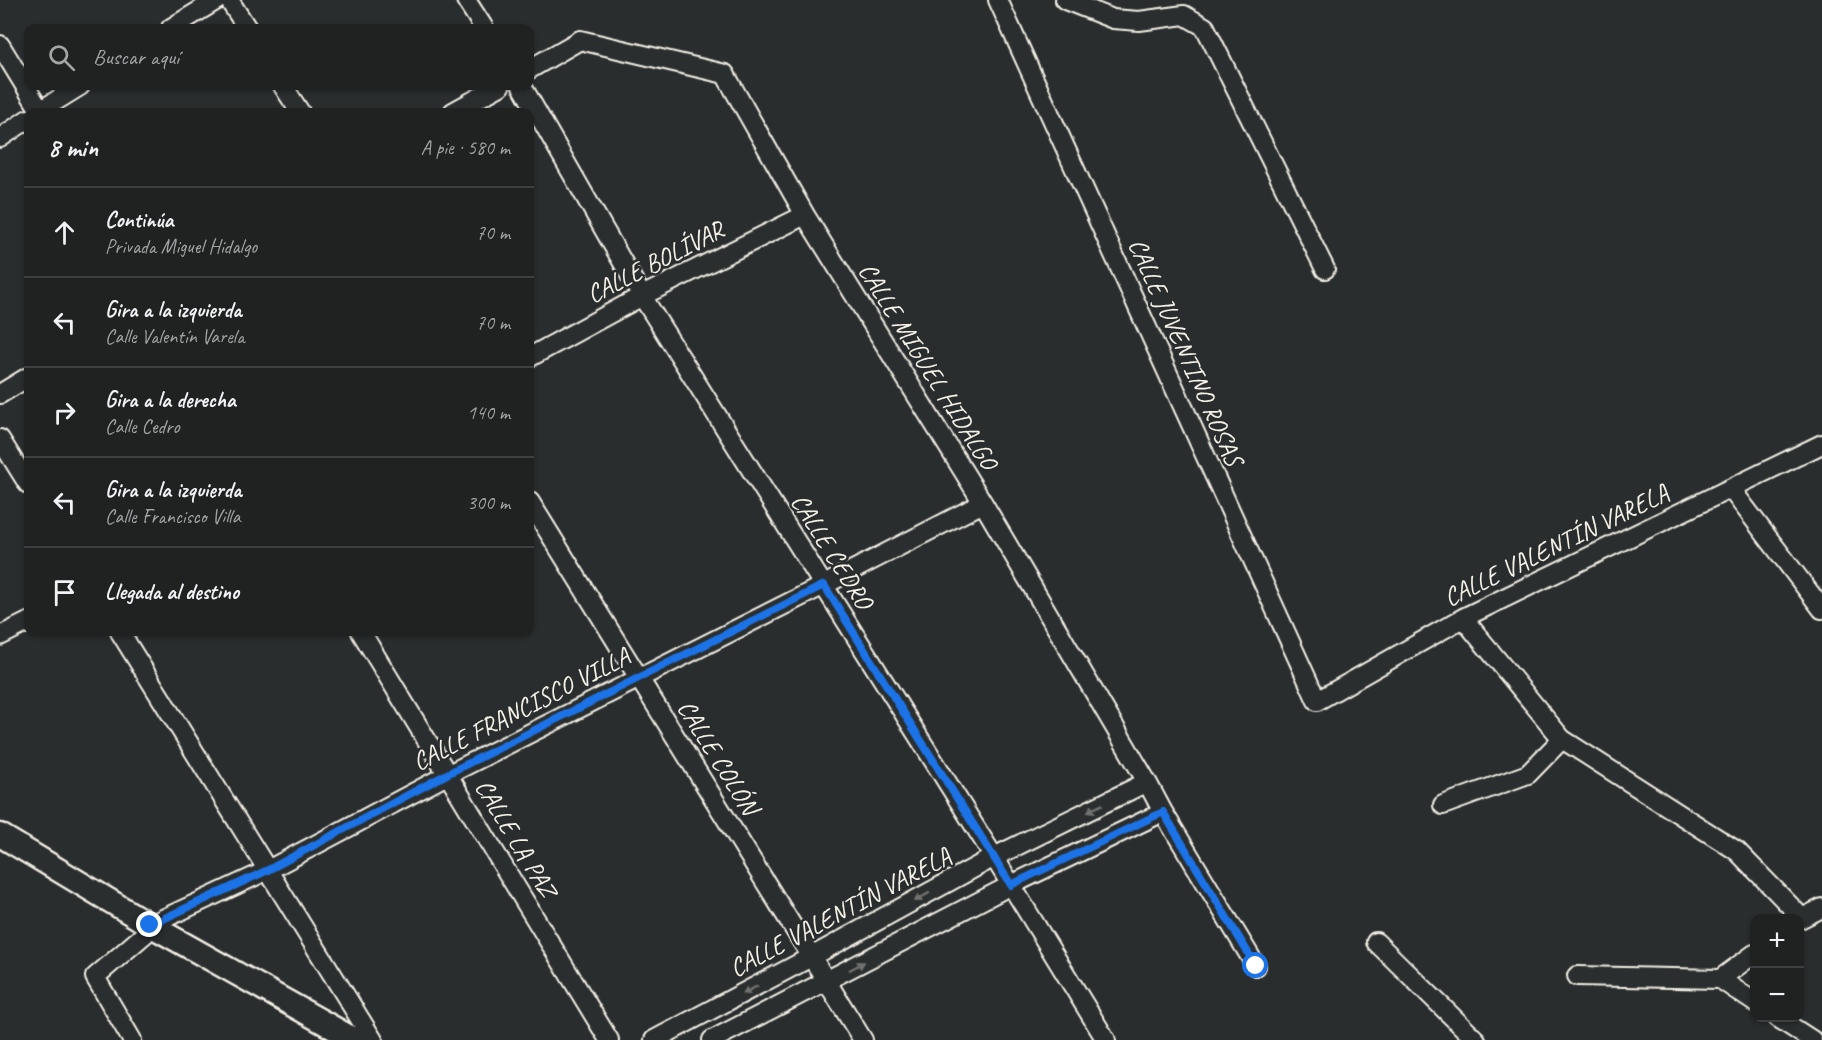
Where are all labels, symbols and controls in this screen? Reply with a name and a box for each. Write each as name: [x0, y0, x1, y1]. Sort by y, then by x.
search box: [24, 24, 534, 90]
icon: search: [45, 41, 78, 74]
text: Buscar aquí: [93, 43, 179, 71]
text: 8 min: [48, 131, 98, 164]
text: A pie · 580 m: [421, 135, 510, 160]
text: Continúa: [105, 206, 173, 234]
street label: CALLE BOLÍVAR: [581, 212, 732, 311]
icon: ahead: [48, 216, 81, 249]
text: 70 m: [476, 220, 510, 245]
street label: CALLE JUVENTINO ROSAS: [1121, 233, 1252, 474]
text: Privada Miguel Hidalgo: [105, 234, 257, 259]
street label: CALLE MIGUEL HIDALGO: [851, 256, 1007, 478]
text: Gira a la izquierda: [105, 296, 242, 324]
icon: left: [48, 306, 81, 339]
text: 70 m: [476, 310, 510, 335]
text: Calle Valentín Varela: [105, 324, 244, 349]
text: Gira a la derecha: [105, 386, 236, 414]
icon: right: [48, 396, 81, 429]
text: 140 m: [467, 400, 510, 425]
text: Calle Cedro: [105, 414, 180, 439]
text: Gira a la izquierda: [105, 476, 242, 504]
street label: CALLE VALENTÍN VARELA: [1438, 476, 1675, 614]
icon: left: [48, 486, 81, 519]
street label: CALLE CEDRO: [784, 487, 882, 617]
text: 300 m: [467, 490, 510, 515]
text: Calle Francisco Villa: [105, 504, 240, 529]
icon: arrive: [48, 576, 81, 609]
text: Llegada al destino: [105, 578, 239, 606]
street label: CALLE FRANCISCO VILLA: [407, 639, 637, 778]
street label: CALLE COLÓN: [670, 694, 768, 824]
street label: CALLE LA PAZ: [468, 773, 567, 907]
one-way arrow: [1086, 802, 1104, 812]
street label: CALLE VALENTÍN VARELA: [723, 839, 957, 984]
one-way arrow: [913, 892, 930, 902]
route end: [136, 911, 162, 937]
map controls: [1750, 914, 1804, 1022]
button: +: [1750, 914, 1804, 968]
route start: [1242, 952, 1268, 978]
one-way arrow: [849, 961, 866, 971]
button: −: [1750, 968, 1804, 1022]
one-way arrow: [741, 984, 759, 994]

